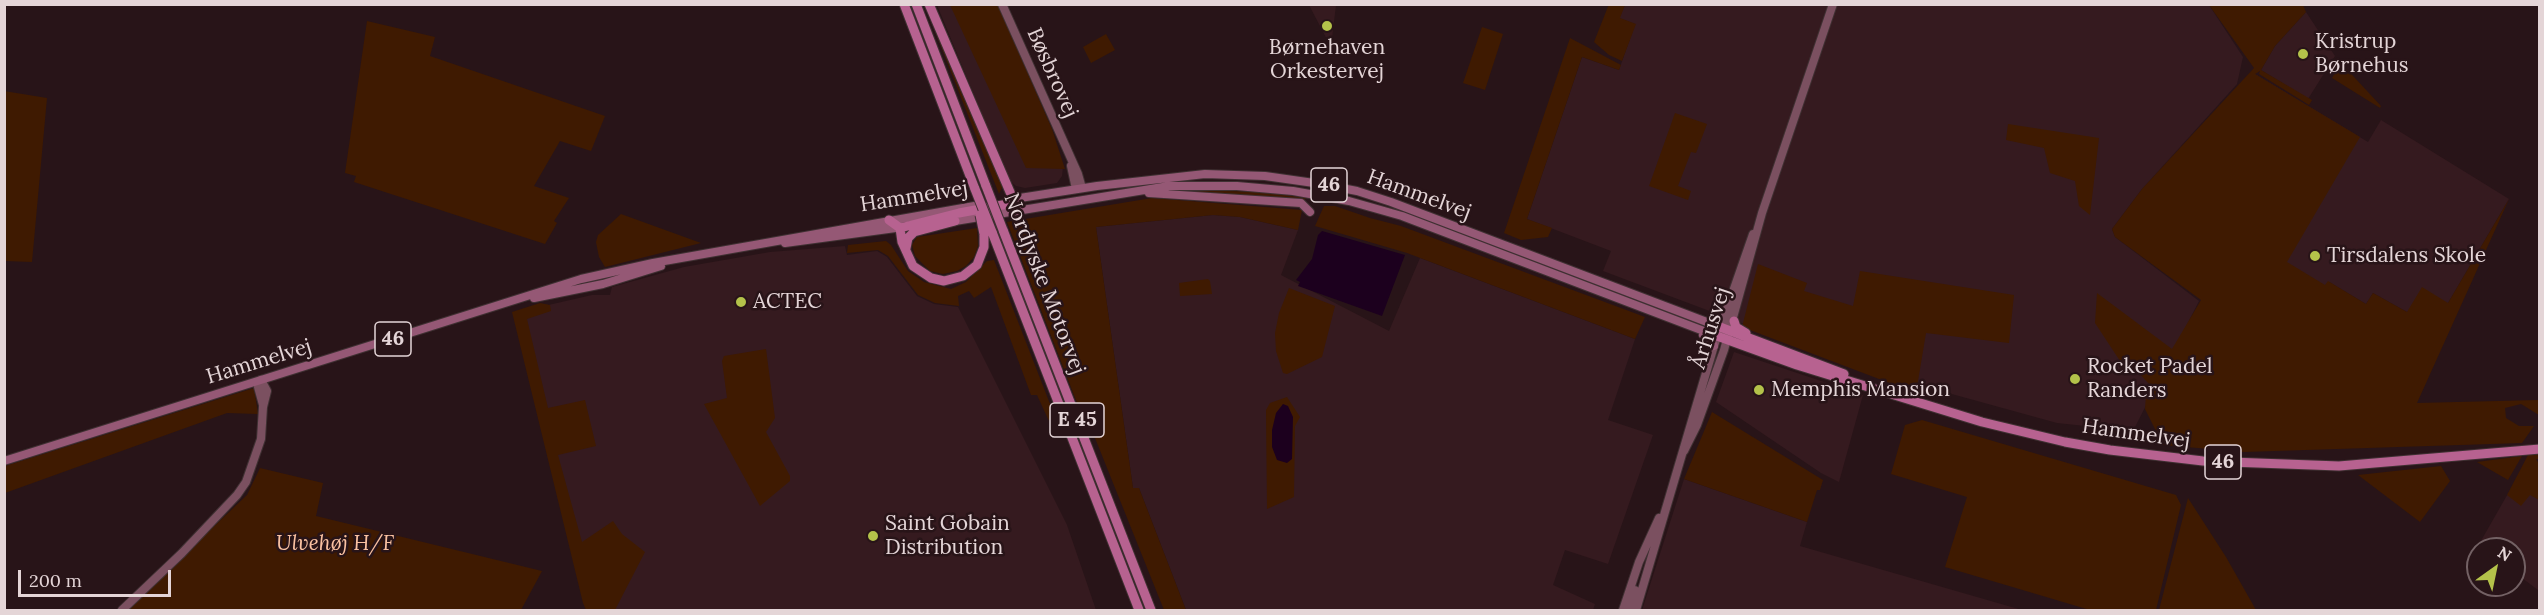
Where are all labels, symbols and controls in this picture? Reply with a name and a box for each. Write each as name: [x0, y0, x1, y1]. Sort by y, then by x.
marker: Børnehaven Orkestervej: [1320, 19, 1334, 33]
street label: Bøsbrovej: [1021, 24, 1083, 122]
place label: Kristrup Børnehus: [2315, 29, 2408, 79]
place label: Børnehaven Orkestervej: [1269, 35, 1385, 85]
marker: Kristrup Børnehus: [2296, 47, 2310, 61]
street label: Hammelvej: [1363, 165, 1475, 225]
road number: 46: [1311, 168, 1347, 202]
street label: Hammelvej: [858, 176, 970, 218]
street label: Nordjyske Motorvej: [998, 190, 1090, 378]
place label: Tirsdalens Skole: [2327, 243, 2486, 269]
marker: Tirsdalens Skole: [2308, 249, 2322, 263]
street label: Århusvej: [1686, 284, 1736, 372]
place label: ACTEC: [753, 289, 822, 315]
marker: ACTEC: [734, 295, 748, 309]
road number: 46: [375, 322, 411, 356]
street label: Hammelvej: [203, 334, 315, 390]
place label: Rocket Padel Randers: [2087, 354, 2213, 404]
marker: Rocket Padel Randers: [2068, 372, 2082, 386]
place label: Memphis Mansion: [1771, 377, 1950, 403]
marker: Memphis Mansion: [1752, 383, 1766, 397]
road number: E 45: [1050, 403, 1104, 437]
street label: Hammelvej: [2080, 414, 2192, 454]
road number: 46: [2205, 445, 2241, 479]
place label: Saint Gobain Distribution: [885, 511, 1010, 561]
marker: Saint Gobain Distribution: [866, 529, 880, 543]
park label: Ulvehøj H/F: [276, 531, 394, 557]
north arrow: [2466, 537, 2526, 597]
text: N: [2494, 542, 2515, 565]
scale bar: [21, 558, 174, 596]
text: 200 m: [29, 569, 82, 592]

